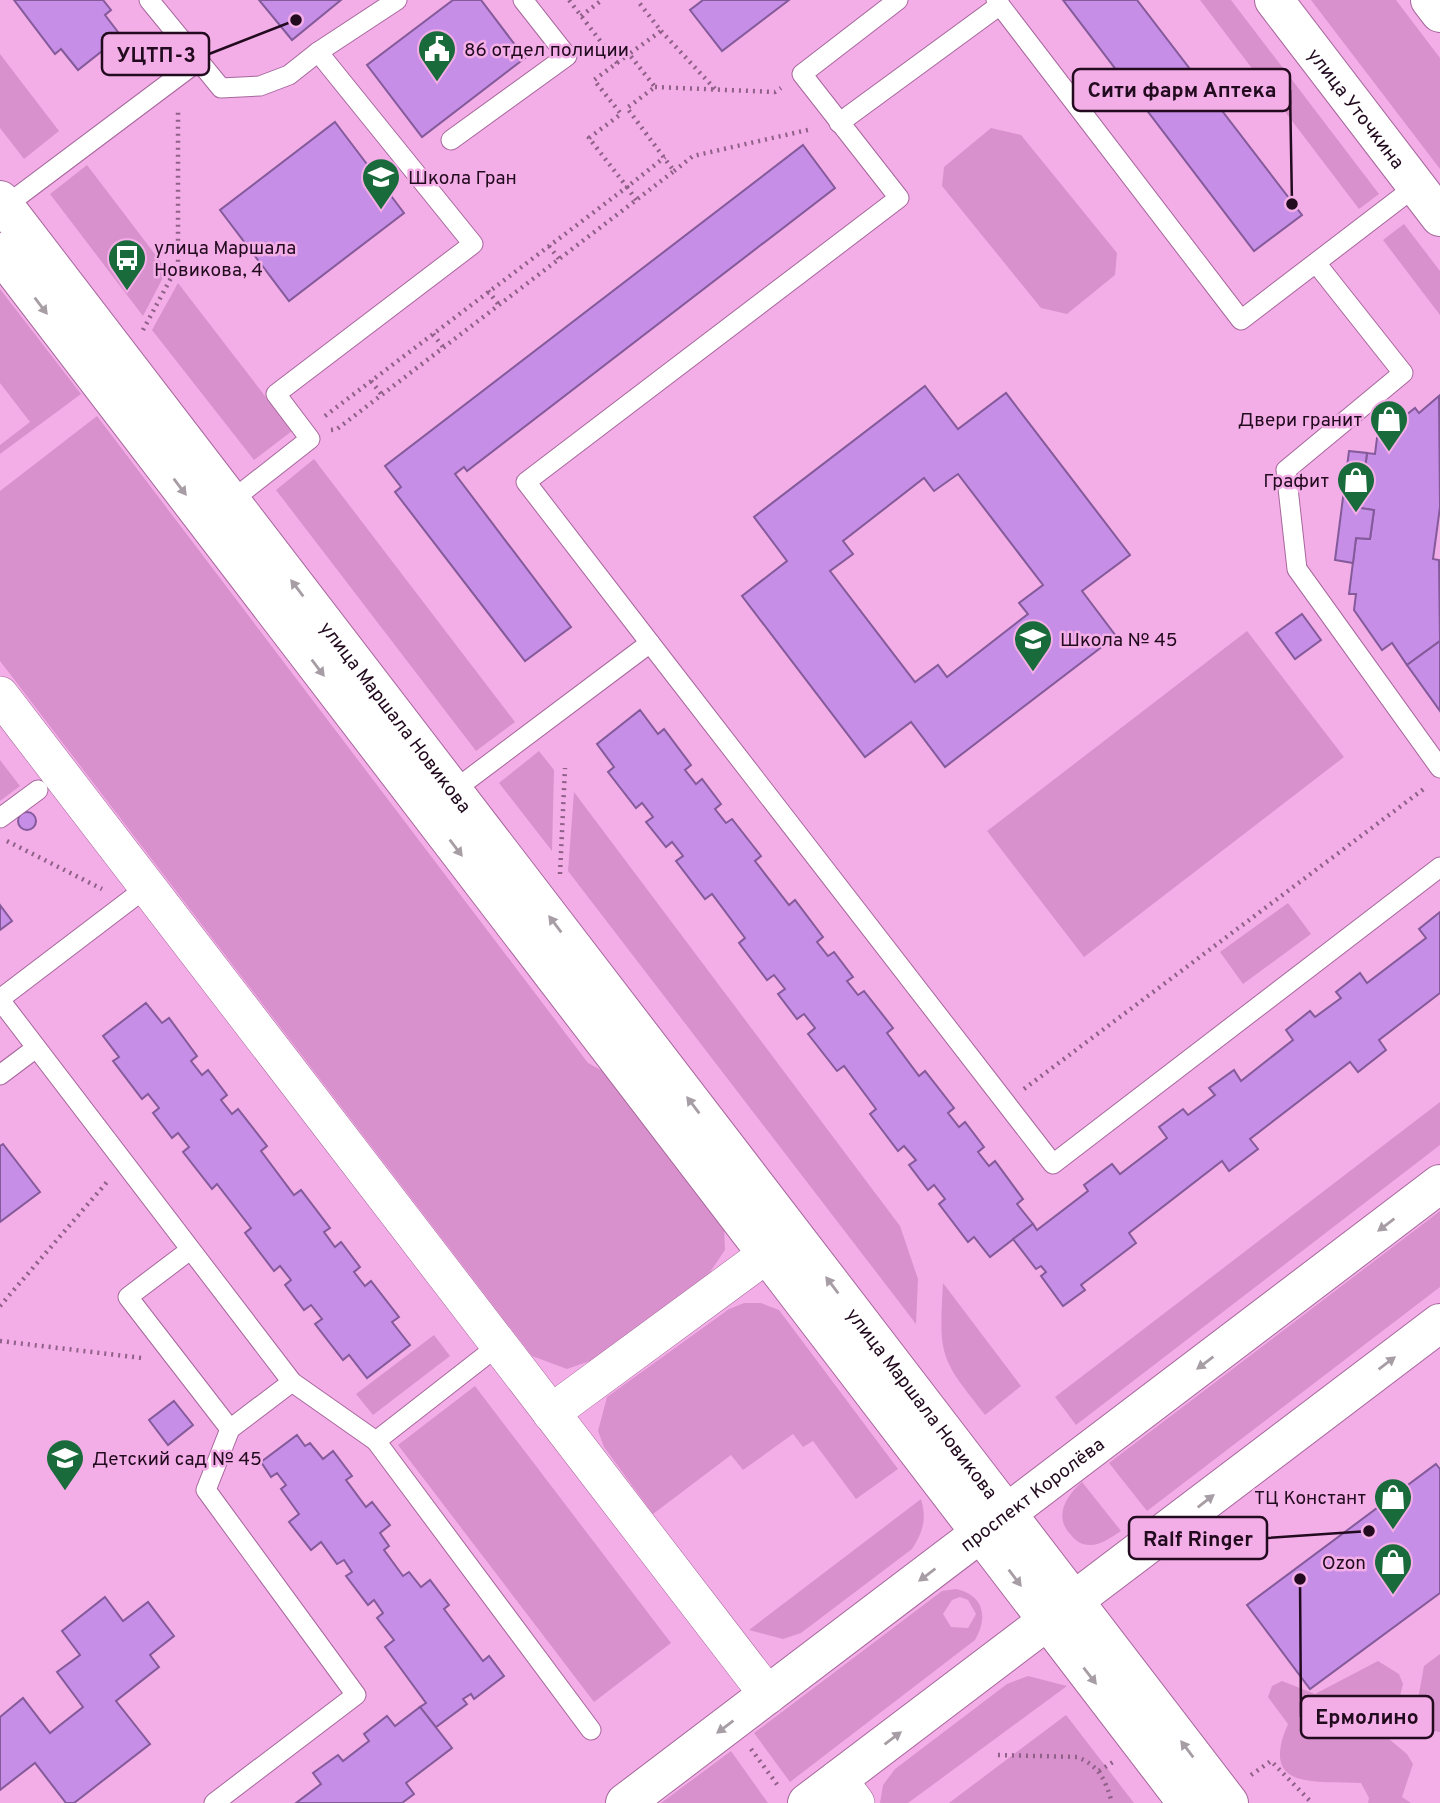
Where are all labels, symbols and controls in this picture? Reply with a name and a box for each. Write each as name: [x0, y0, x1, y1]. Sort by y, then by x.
public building icon: 86 отдел полиции: [416, 28, 458, 83]
callout: УЦТП-3: [102, 33, 209, 75]
place label: 86 отдел полиции: [464, 39, 629, 63]
text: УЦТП-3: [116, 43, 196, 70]
street label: улица Уточкина: [1301, 44, 1409, 174]
callout: Сити фарм Аптека: [1073, 69, 1290, 111]
text: Сити фарм Аптека: [1088, 78, 1276, 105]
school or university icon: Школа Гран: [360, 156, 402, 211]
place label: Школа Гран: [408, 167, 517, 191]
bus stop icon: улица Маршала Новикова, 4: [106, 237, 148, 292]
place label: улица Маршала Новикова, 4: [154, 237, 296, 283]
one-way arrow: [34, 297, 49, 315]
shop icon: Двери гранит: [1368, 398, 1410, 453]
place label: Двери гранит: [1238, 409, 1362, 433]
shop icon: Графит: [1335, 459, 1377, 514]
place label: Графит: [1263, 470, 1329, 494]
one-way arrow: [172, 478, 186, 496]
one-way arrow: [291, 579, 305, 597]
street label: улица Маршала Новикова: [314, 617, 475, 818]
school or university icon: Школа № 45: [1012, 618, 1054, 673]
place label: Школа № 45: [1060, 629, 1178, 653]
one-way arrow: [311, 658, 326, 676]
one-way arrow: [449, 839, 464, 857]
one-way arrow: [548, 915, 562, 933]
one-way arrow: [686, 1096, 701, 1114]
one-way arrow: [1377, 1218, 1395, 1232]
one-way arrow: [824, 1277, 839, 1295]
street label: улица Маршала Новикова: [840, 1304, 1002, 1505]
one-way arrow: [1196, 1356, 1214, 1370]
one-way arrow: [1378, 1356, 1396, 1370]
street label: проспект Королёва: [956, 1433, 1110, 1558]
school or university icon: Детский сад № 45: [44, 1437, 86, 1492]
place label: Детский сад № 45: [92, 1448, 262, 1472]
shop icon: ТЦ Констант: [1372, 1476, 1414, 1531]
place label: ТЦ Констант: [1254, 1487, 1366, 1511]
one-way arrow: [1197, 1494, 1215, 1508]
callout: Ralf Ringer: [1129, 1517, 1267, 1559]
text: Ralf Ringer: [1143, 1527, 1253, 1554]
shop icon: Ozon: [1372, 1541, 1414, 1596]
place label: Ozon: [1322, 1552, 1366, 1576]
one-way arrow: [918, 1568, 936, 1583]
one-way arrow: [1007, 1569, 1021, 1587]
one-way arrow: [1082, 1667, 1096, 1685]
callout: Ермолино: [1301, 1696, 1433, 1738]
text: Ермолино: [1315, 1705, 1419, 1732]
one-way arrow: [717, 1720, 735, 1735]
one-way arrow: [884, 1732, 902, 1746]
one-way arrow: [1181, 1740, 1195, 1758]

